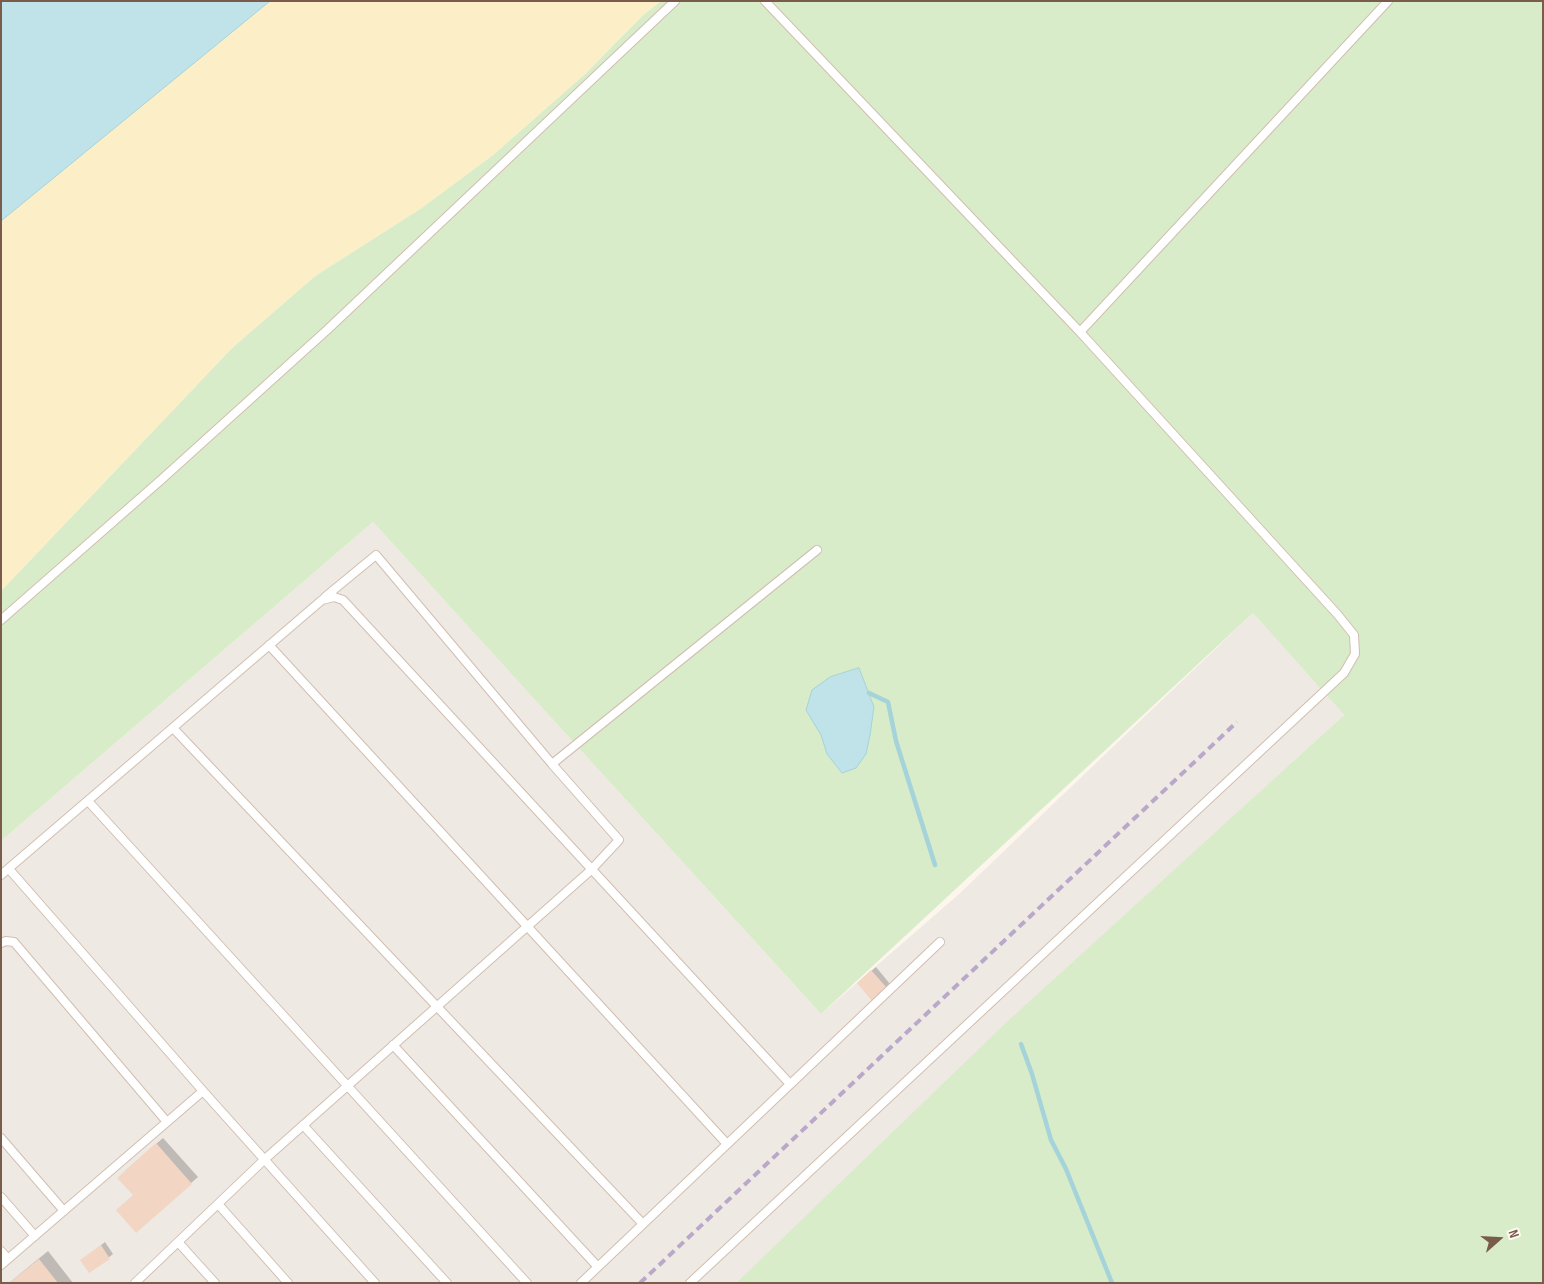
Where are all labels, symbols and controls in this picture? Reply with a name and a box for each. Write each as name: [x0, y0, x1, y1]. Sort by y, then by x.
north arrow: [1474, 1214, 1524, 1264]
text: N: [1504, 1228, 1523, 1240]

